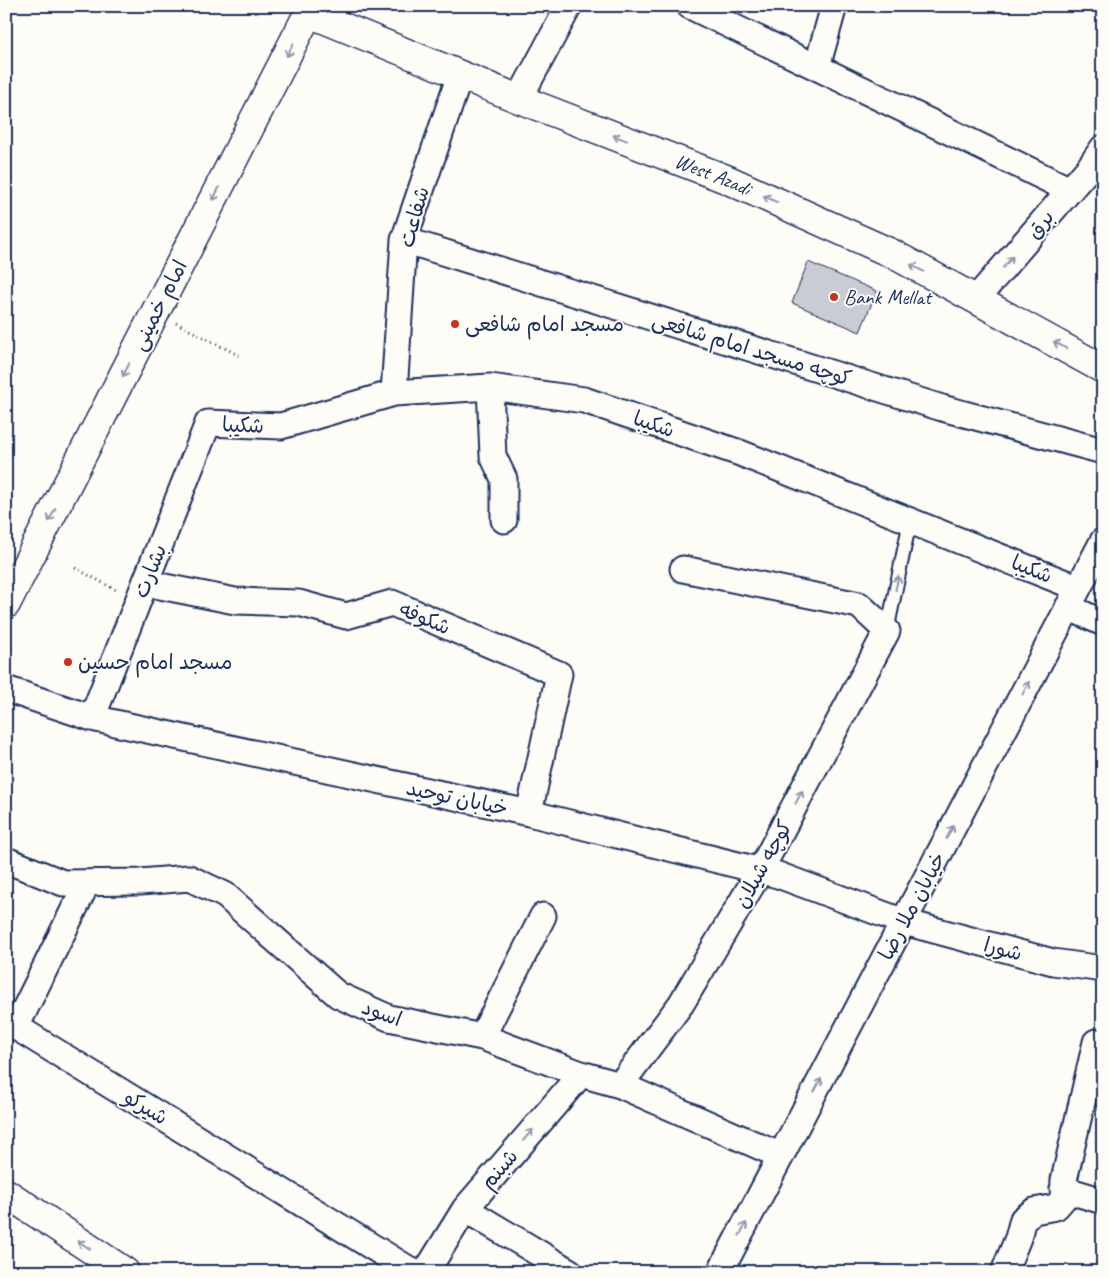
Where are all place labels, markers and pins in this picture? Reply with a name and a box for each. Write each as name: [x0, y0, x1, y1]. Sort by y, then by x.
place label: Bank Mellat: [844, 284, 933, 310]
marker: Bank Mellat: [828, 291, 840, 303]
place label: مسجد امام شافعی: [465, 311, 624, 340]
marker: مسجد امام شافعی: [449, 318, 461, 330]
place label: مسجد امام حسین: [78, 649, 233, 678]
marker: مسجد امام حسین: [62, 656, 74, 668]

